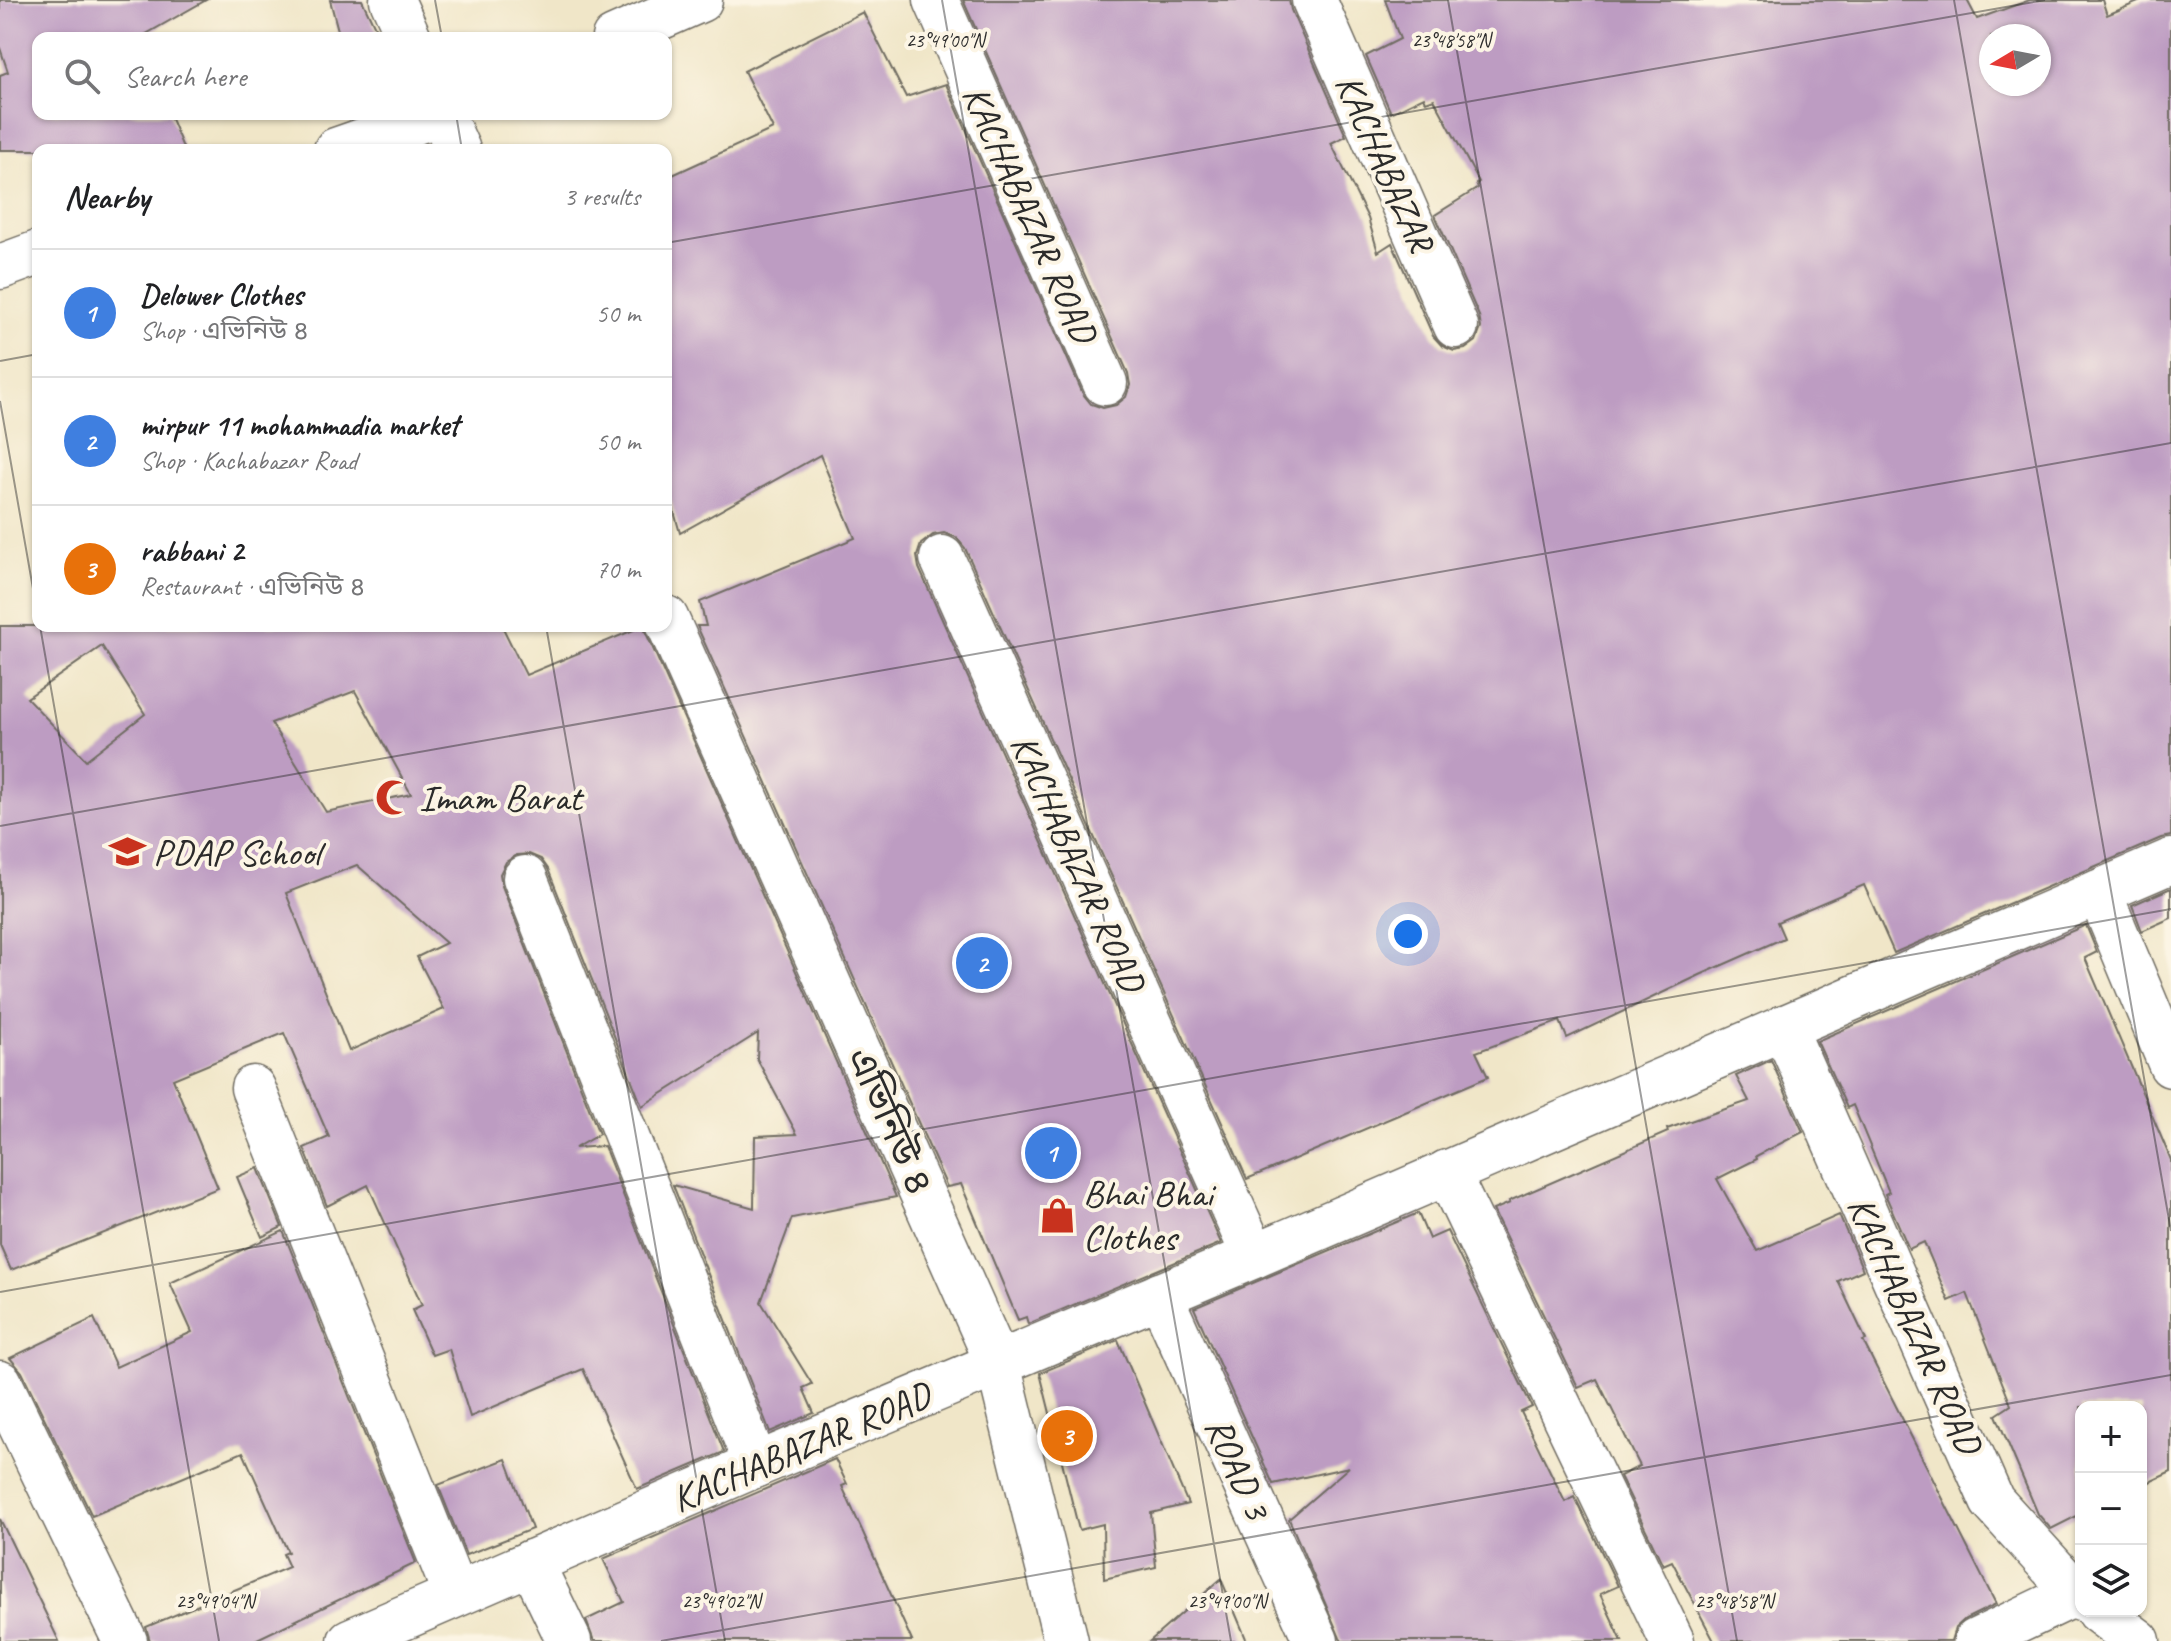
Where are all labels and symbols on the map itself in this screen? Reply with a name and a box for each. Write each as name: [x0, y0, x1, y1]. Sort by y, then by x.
north arrow: [1979, 24, 2051, 96]
text: 23°49'00"N: [906, 28, 987, 53]
text: 23°48'58"N: [1412, 28, 1493, 53]
street label: KACHABAZAR: [1325, 67, 1446, 261]
street label: KACHABAZAR ROAD: [952, 78, 1109, 353]
street label: KACHABAZAR ROAD: [1000, 727, 1157, 1002]
place label: Imam Barat: [419, 774, 585, 821]
mosque icon: Imam Barat: [374, 778, 412, 816]
place label: PDAP School: [153, 829, 327, 876]
school or university icon: PDAP School: [108, 833, 146, 871]
your location: [1388, 914, 1428, 954]
pin: 2: [956, 933, 1008, 993]
street label: এভিনিউ ৪: [837, 1040, 943, 1202]
pin: 1: [1025, 1123, 1077, 1183]
place label: Bhai Bhai Clothes: [1083, 1170, 1217, 1261]
street label: KACHABAZAR ROAD: [1837, 1189, 1994, 1464]
shop icon: Bhai Bhai Clothes: [1038, 1196, 1076, 1234]
street label: KACHABAZAR ROAD: [665, 1370, 940, 1523]
pin: 3: [1041, 1406, 1093, 1466]
street label: ROAD 3: [1195, 1410, 1282, 1529]
text: 23°49'04"N: [176, 1589, 257, 1614]
text: 23°49'02"N: [682, 1589, 763, 1614]
text: 23°49'00"N: [1188, 1589, 1269, 1614]
text: 23°48'58"N: [1695, 1589, 1776, 1614]

